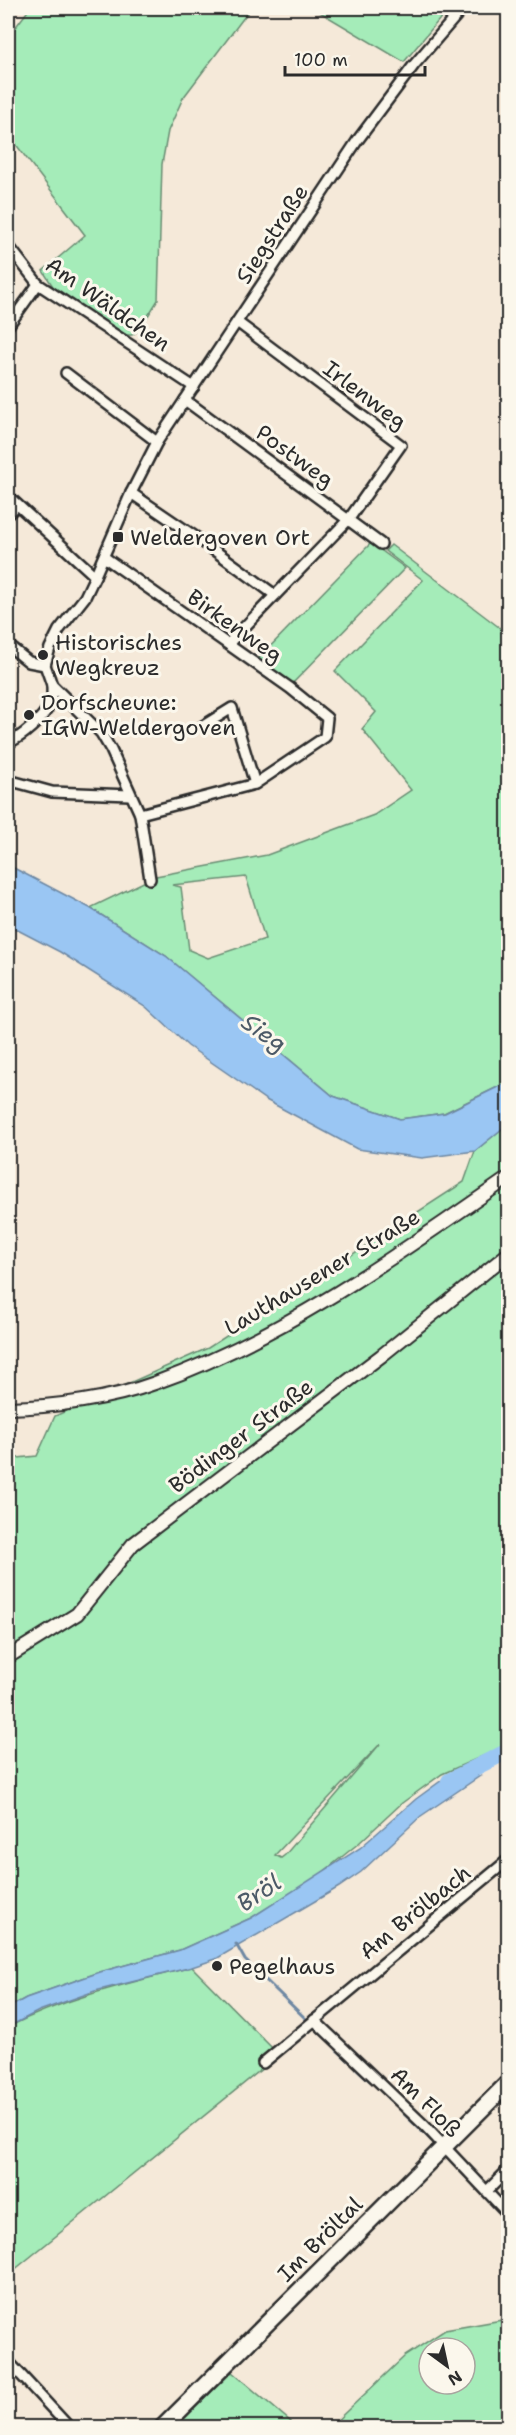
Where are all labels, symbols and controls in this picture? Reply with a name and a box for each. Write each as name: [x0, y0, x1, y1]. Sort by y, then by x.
scale bar: [285, 39, 424, 77]
text: 100 m: [294, 48, 348, 72]
street label: Siegstraße: [229, 179, 315, 289]
street label: Am Wäldchen: [40, 250, 176, 358]
street label: Irlenweg: [317, 354, 413, 436]
street label: Postweg: [250, 418, 340, 494]
place label: Weldergoven Ort: [130, 523, 310, 552]
marker: Weldergoven Ort: [111, 530, 125, 544]
street label: Birkenweg: [181, 582, 289, 670]
place label: Historisches Wegkreuz: [55, 628, 182, 682]
marker: Historisches Wegkreuz: [36, 648, 50, 662]
place label: Dorfscheune: IGW-Weldergoven: [41, 688, 236, 742]
marker: Dorfscheune: IGW-Weldergoven: [22, 708, 36, 722]
water label: Sieg: [235, 1006, 293, 1060]
street label: Lauthausener Straße: [219, 1202, 425, 1342]
street label: Bödinger Straße: [163, 1372, 319, 1500]
street label: Am Brölbach: [353, 1858, 477, 1966]
water label: Bröl: [231, 1867, 287, 1919]
place label: Pegelhaus: [229, 1952, 336, 1981]
marker: Pegelhaus: [210, 1959, 224, 1973]
street label: Am Floß: [384, 2060, 468, 2144]
street label: Im Bröltal: [271, 2190, 369, 2288]
north arrow: [417, 2336, 477, 2396]
text: N: [444, 2366, 466, 2390]

